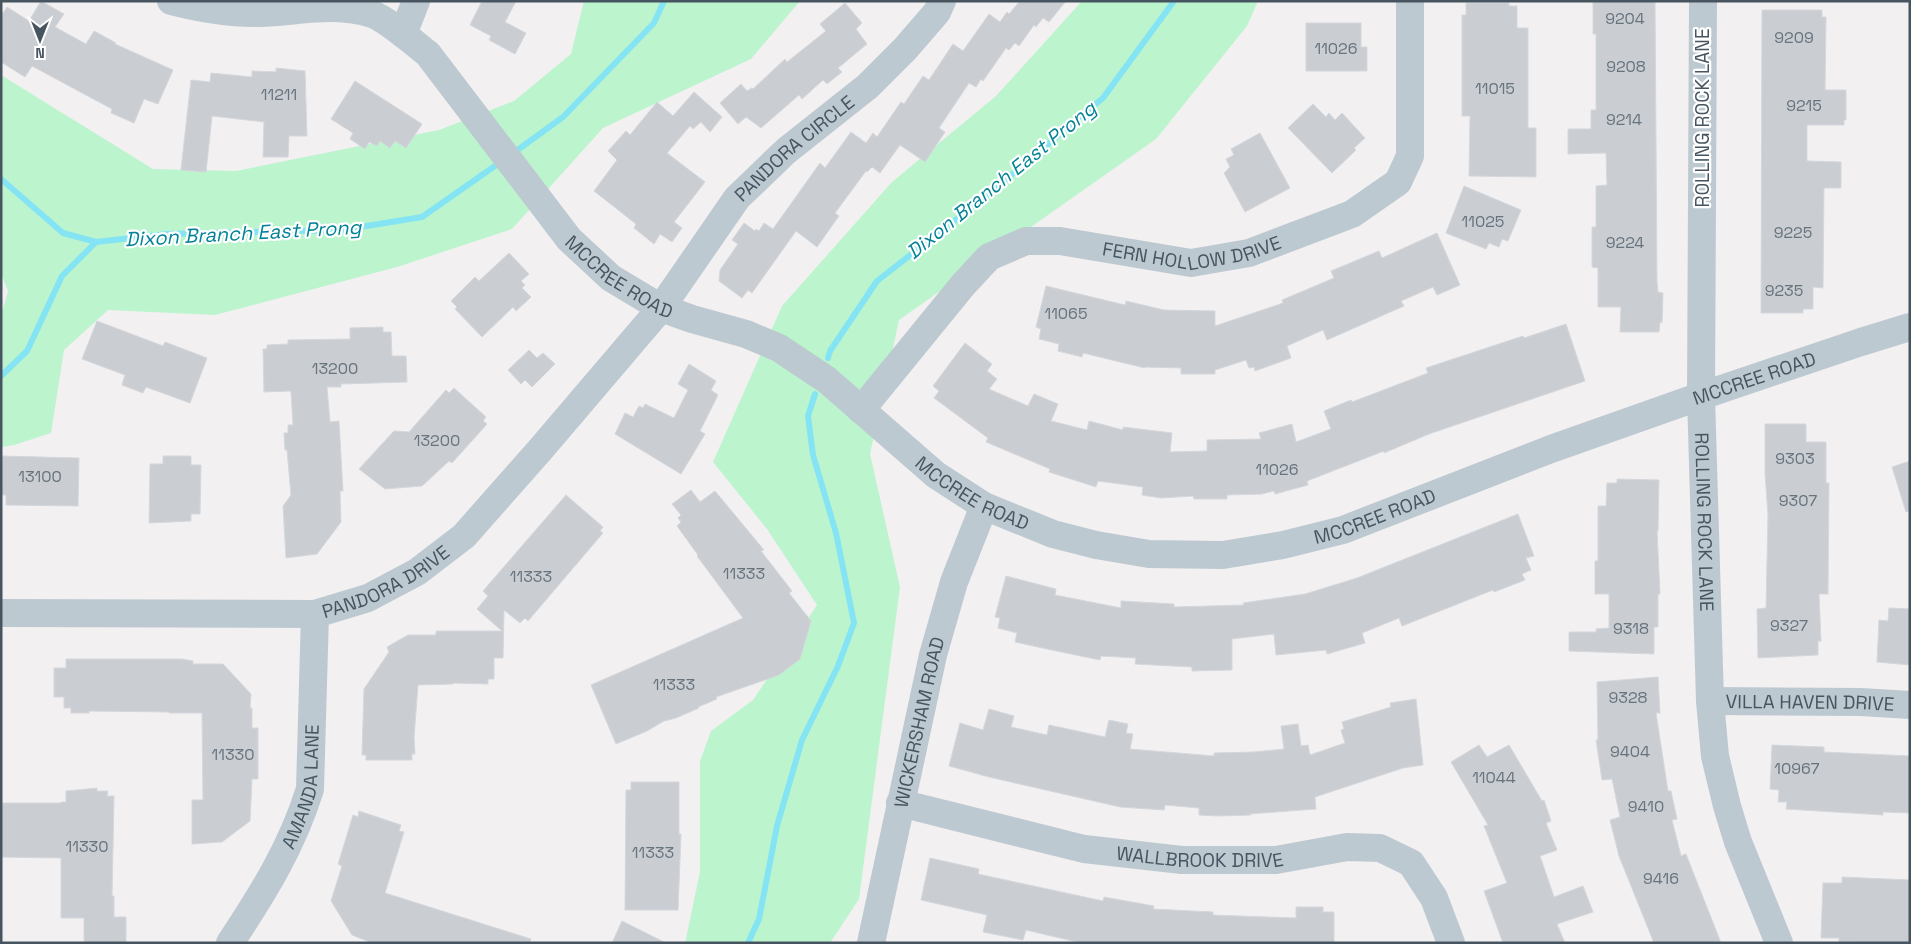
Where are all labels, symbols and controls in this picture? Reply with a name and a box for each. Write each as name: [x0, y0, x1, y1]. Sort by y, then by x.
house number: 9204: [1605, 8, 1645, 29]
north arrow: [15, 15, 65, 65]
house number: 9209: [1774, 27, 1814, 48]
street label: ROLLING ROCK LANE: [1690, 28, 1715, 208]
house number: 11026: [1314, 38, 1358, 59]
text: N: [35, 44, 45, 62]
house number: 9208: [1606, 56, 1646, 77]
house number: 11015: [1475, 78, 1515, 99]
house number: 11211: [261, 84, 297, 105]
street label: PANDORA CIRCLE: [729, 89, 859, 207]
water label: Dixon Branch East Prong: [901, 95, 1102, 265]
house number: 9215: [1786, 95, 1822, 116]
house number: 9214: [1606, 109, 1642, 130]
house number: 11025: [1462, 211, 1504, 232]
water label: Dixon Branch East Prong: [124, 214, 363, 252]
house number: 9225: [1774, 222, 1812, 243]
street label: MCCREE ROAD: [560, 229, 676, 324]
street label: FERN HOLLOW DRIVE: [1101, 230, 1285, 276]
house number: 9224: [1606, 232, 1644, 253]
house number: 9235: [1765, 280, 1803, 301]
house number: 11065: [1044, 303, 1088, 324]
street label: MCCREE ROAD: [1689, 346, 1819, 410]
house number: 13200: [312, 358, 358, 379]
house number: 13200: [414, 430, 460, 451]
street label: ROLLING ROCK LANE: [1690, 432, 1720, 612]
house number: 9303: [1775, 448, 1815, 469]
street label: MCCREE ROAD: [910, 450, 1033, 536]
house number: 11026: [1255, 459, 1299, 480]
house number: 13100: [18, 466, 62, 487]
street label: MCCREE ROAD: [1311, 483, 1439, 549]
house number: 9307: [1779, 490, 1817, 511]
street label: PANDORA DRIVE: [319, 539, 454, 624]
house number: 11333: [723, 563, 765, 584]
house number: 11333: [510, 566, 552, 587]
house number: 9327: [1770, 615, 1808, 636]
house number: 9318: [1613, 618, 1649, 639]
street label: WICKERSHAM ROAD: [888, 634, 950, 810]
house number: 11333: [653, 674, 695, 695]
house number: 9328: [1608, 687, 1648, 708]
street label: VILLA HAVEN DRIVE: [1725, 689, 1895, 717]
street label: AMANDA LANE: [275, 724, 324, 853]
house number: 9404: [1610, 741, 1650, 762]
house number: 11330: [212, 744, 254, 765]
house number: 10967: [1774, 758, 1820, 779]
house number: 11044: [1472, 767, 1516, 788]
house number: 9410: [1628, 796, 1664, 817]
house number: 11330: [66, 836, 108, 857]
street label: WALLBROOK DRIVE: [1115, 840, 1285, 873]
house number: 11333: [632, 842, 674, 863]
house number: 9416: [1643, 868, 1679, 889]

